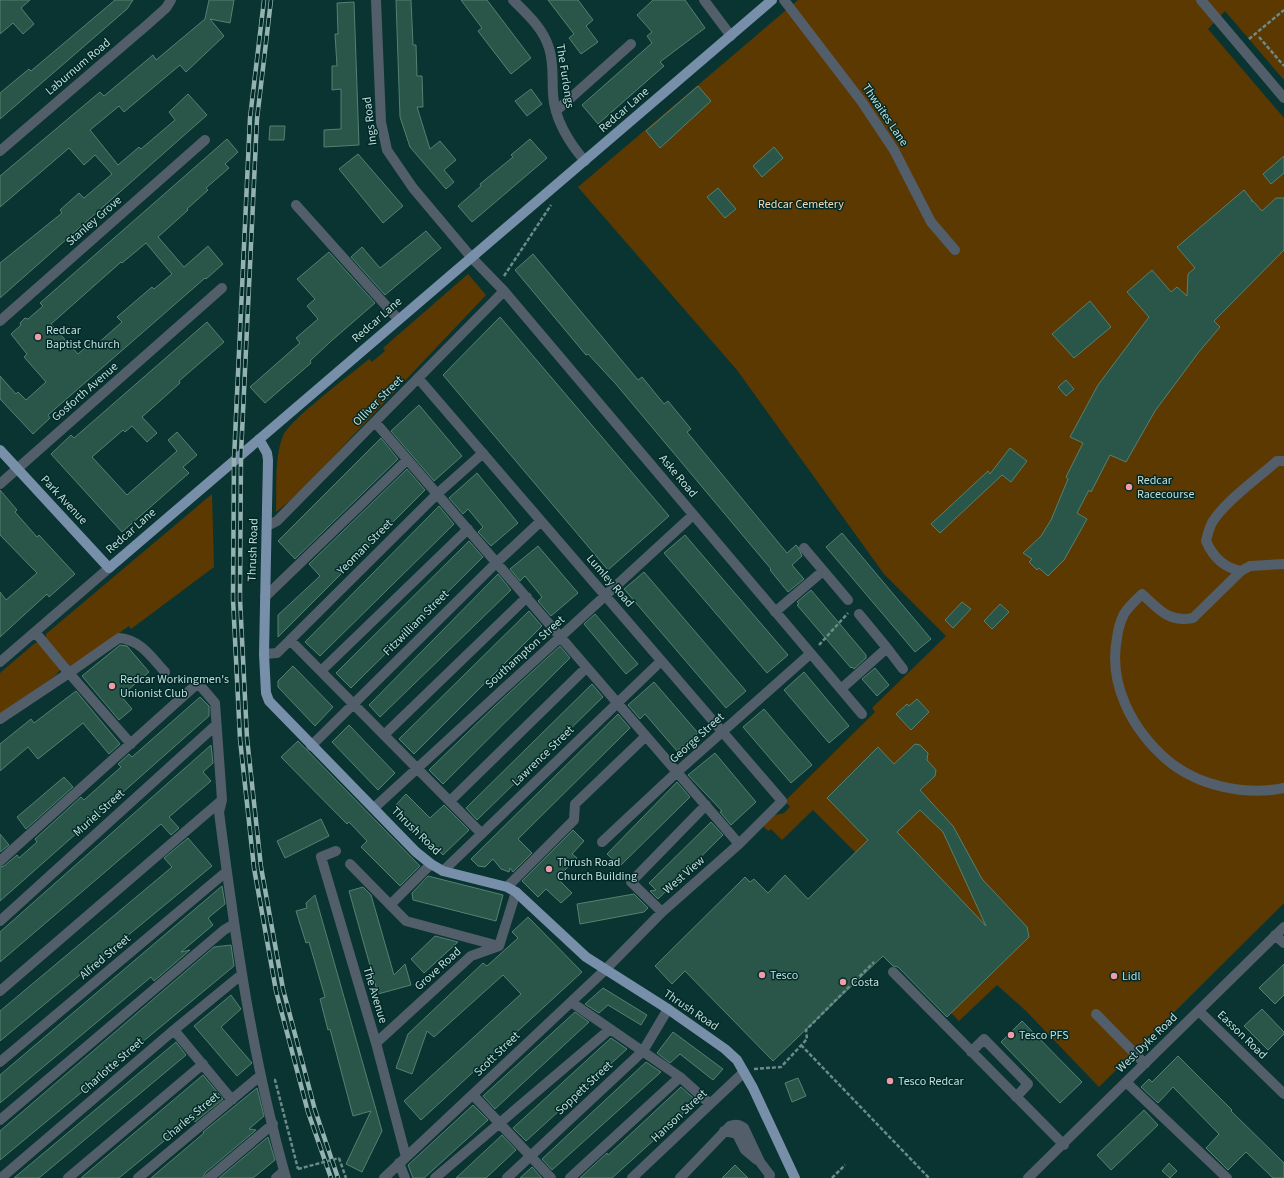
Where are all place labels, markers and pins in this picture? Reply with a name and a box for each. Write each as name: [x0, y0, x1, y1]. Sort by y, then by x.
place label: Redcar Baptist Church: [46, 322, 120, 353]
marker: Redcar Baptist Church: [33, 332, 43, 342]
place label: Redcar Racecourse: [1137, 472, 1194, 503]
marker: Redcar Racecourse: [1124, 482, 1134, 492]
place label: Redcar Workingmen's Unionist Club: [120, 671, 229, 702]
marker: Redcar Workingmen's Unionist Club: [107, 681, 117, 691]
place label: Thrush Road Church Building: [557, 854, 637, 885]
marker: Thrush Road Church Building: [544, 864, 554, 874]
place label: Tesco: [770, 967, 798, 984]
place label: Lidl: [1122, 968, 1141, 985]
marker: Tesco: [757, 970, 767, 980]
marker: Lidl: [1109, 971, 1119, 981]
place label: Costa: [851, 974, 879, 991]
marker: Costa: [838, 977, 848, 987]
place label: Tesco PFS: [1019, 1027, 1069, 1044]
marker: Tesco PFS: [1006, 1030, 1016, 1040]
place label: Tesco Redcar: [898, 1073, 964, 1090]
marker: Tesco Redcar: [885, 1076, 895, 1086]

